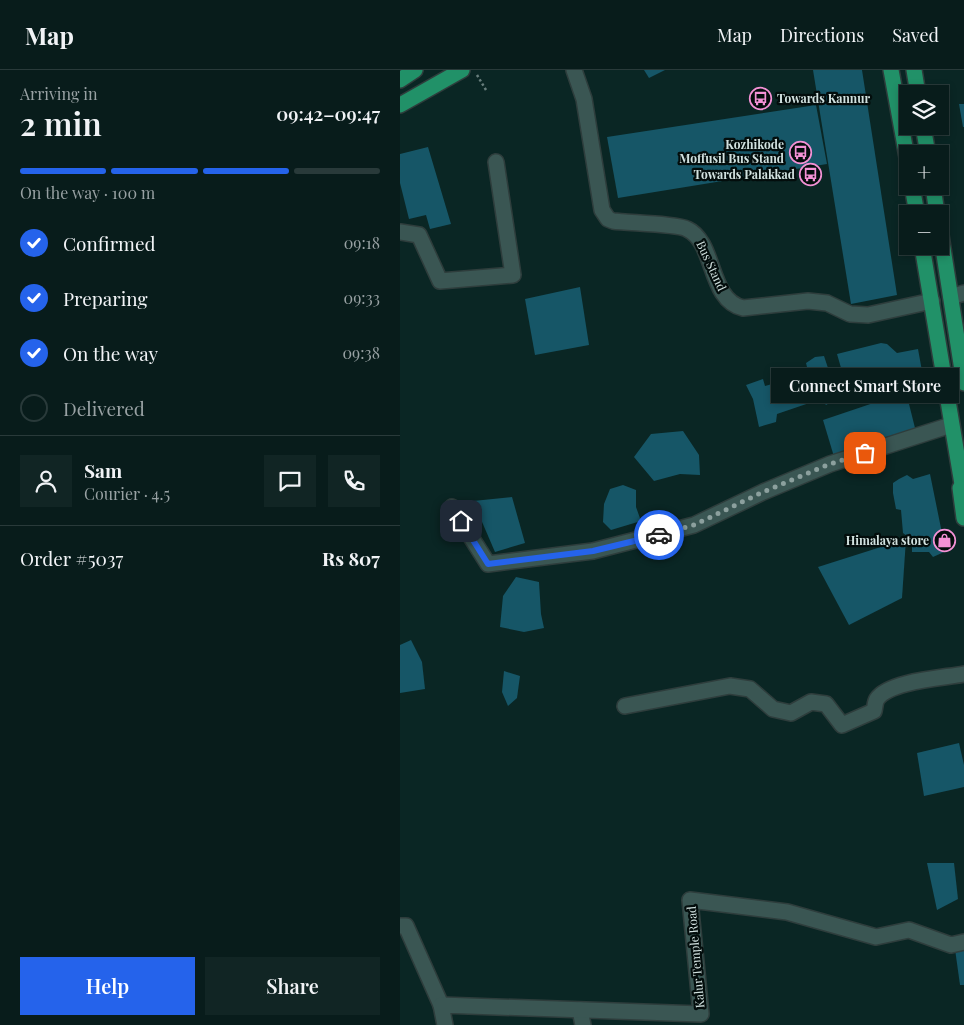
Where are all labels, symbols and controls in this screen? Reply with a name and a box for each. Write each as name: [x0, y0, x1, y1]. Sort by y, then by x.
text: Map: [25, 19, 74, 51]
text: Map: [717, 23, 752, 47]
text: Directions: [780, 23, 864, 47]
text: Saved: [892, 23, 939, 47]
text: Arriving in: [20, 83, 98, 104]
map controls: [899, 85, 949, 255]
button: layers: [899, 85, 949, 135]
bus stop icon: Towards Kannur: [749, 87, 773, 111]
place label: Towards Kannur: [777, 90, 870, 106]
text: 09:42–09:47: [276, 100, 380, 126]
text: 2 min: [20, 101, 102, 144]
place label: Kozhikode Moffusil Bus Stand: [679, 136, 784, 166]
bus stop icon: Kozhikode Moffusil Bus Stand: [788, 140, 812, 164]
button: +: [899, 145, 949, 195]
bus stop icon: Towards Palakkad: [799, 163, 823, 187]
place label: Towards Palakkad: [694, 166, 795, 182]
text: On the way · 100 m: [20, 182, 155, 203]
button: −: [899, 205, 949, 255]
icon: check: [20, 229, 48, 257]
text: Confirmed: [63, 230, 156, 256]
text: 09:18: [344, 232, 380, 253]
street label: Bus Stand: [693, 238, 731, 293]
icon: check: [20, 284, 48, 312]
text: Preparing: [63, 285, 148, 311]
text: 09:33: [344, 287, 380, 308]
icon: check: [20, 339, 48, 367]
text: On the way: [63, 340, 158, 366]
text: 09:38: [342, 342, 380, 363]
callout: Connect Smart Store: [771, 368, 959, 403]
text: Connect Smart Store: [789, 375, 941, 396]
text: Delivered: [63, 395, 145, 421]
pin: [844, 432, 886, 474]
icon: bag: [851, 439, 879, 467]
button: person: [20, 455, 72, 507]
button: chat: [264, 455, 316, 507]
button: phone: [328, 455, 380, 507]
text: Sam: [84, 457, 122, 483]
text: Courier · 4.5: [84, 483, 170, 504]
pin: [440, 500, 482, 542]
icon: home: [447, 507, 475, 535]
courier: [634, 510, 684, 560]
icon: car: [645, 521, 673, 549]
shop icon: Himalaya store: [933, 529, 957, 553]
place label: Himalaya store: [846, 532, 929, 548]
text: Order #5037: [20, 545, 123, 571]
text: Rs 807: [322, 545, 380, 571]
street label: Kalur Temple Road: [683, 905, 707, 1009]
button: Help: [20, 957, 195, 1015]
button: Share: [205, 957, 380, 1015]

